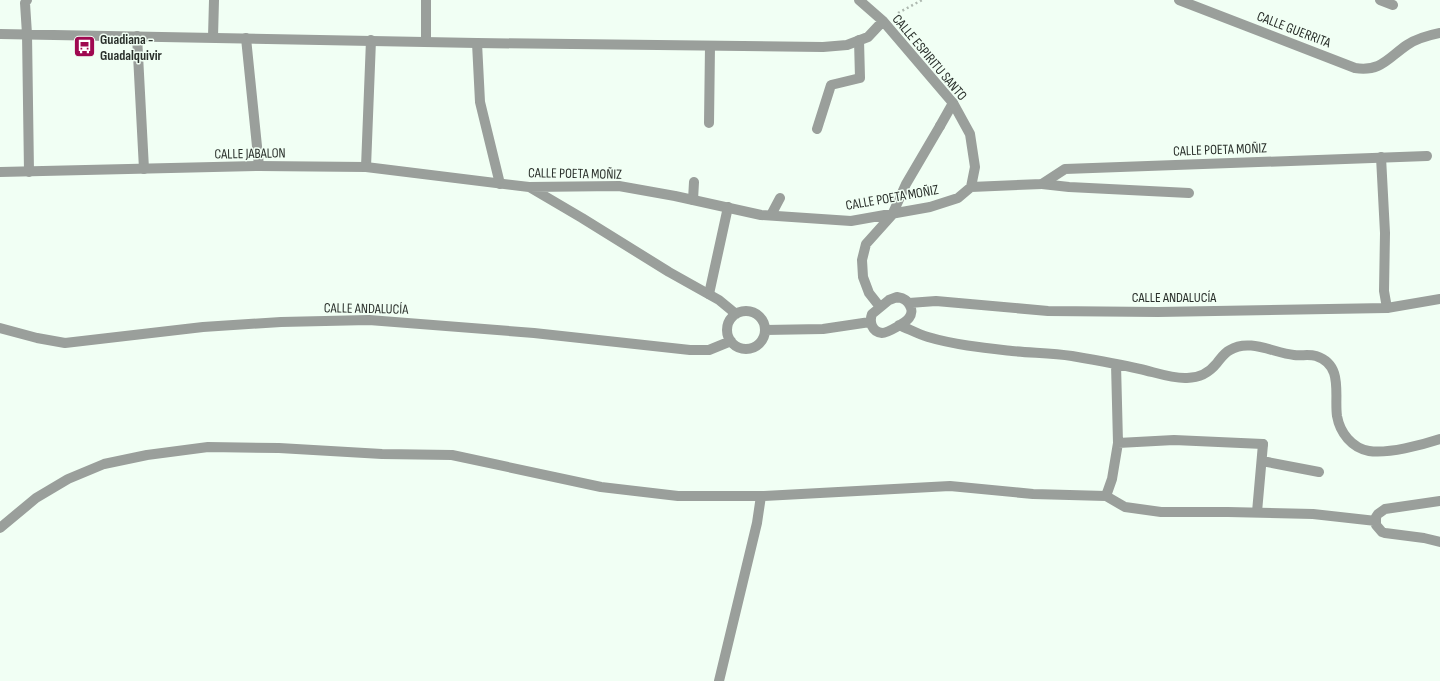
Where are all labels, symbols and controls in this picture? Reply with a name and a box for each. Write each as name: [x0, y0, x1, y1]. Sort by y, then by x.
street label: CALLE GUERRITA: [1254, 8, 1334, 52]
street label: CALLE ESPIRITU SANTO: [889, 11, 971, 104]
place label: Guadiana - Guadalquivir: [100, 31, 163, 64]
bus stop icon: Guadiana - Guadalquivir: [71, 34, 97, 60]
street label: CALLE POETA MOÑIZ: [1173, 139, 1267, 160]
street label: CALLE JABALON: [214, 144, 286, 163]
street label: CALLE POETA MOÑIZ: [528, 164, 622, 183]
street label: CALLE POETA MOÑIZ: [844, 181, 940, 214]
street label: CALLE ANDALUCÍA: [1132, 289, 1217, 306]
street label: CALLE ANDALUCÍA: [324, 299, 409, 318]

